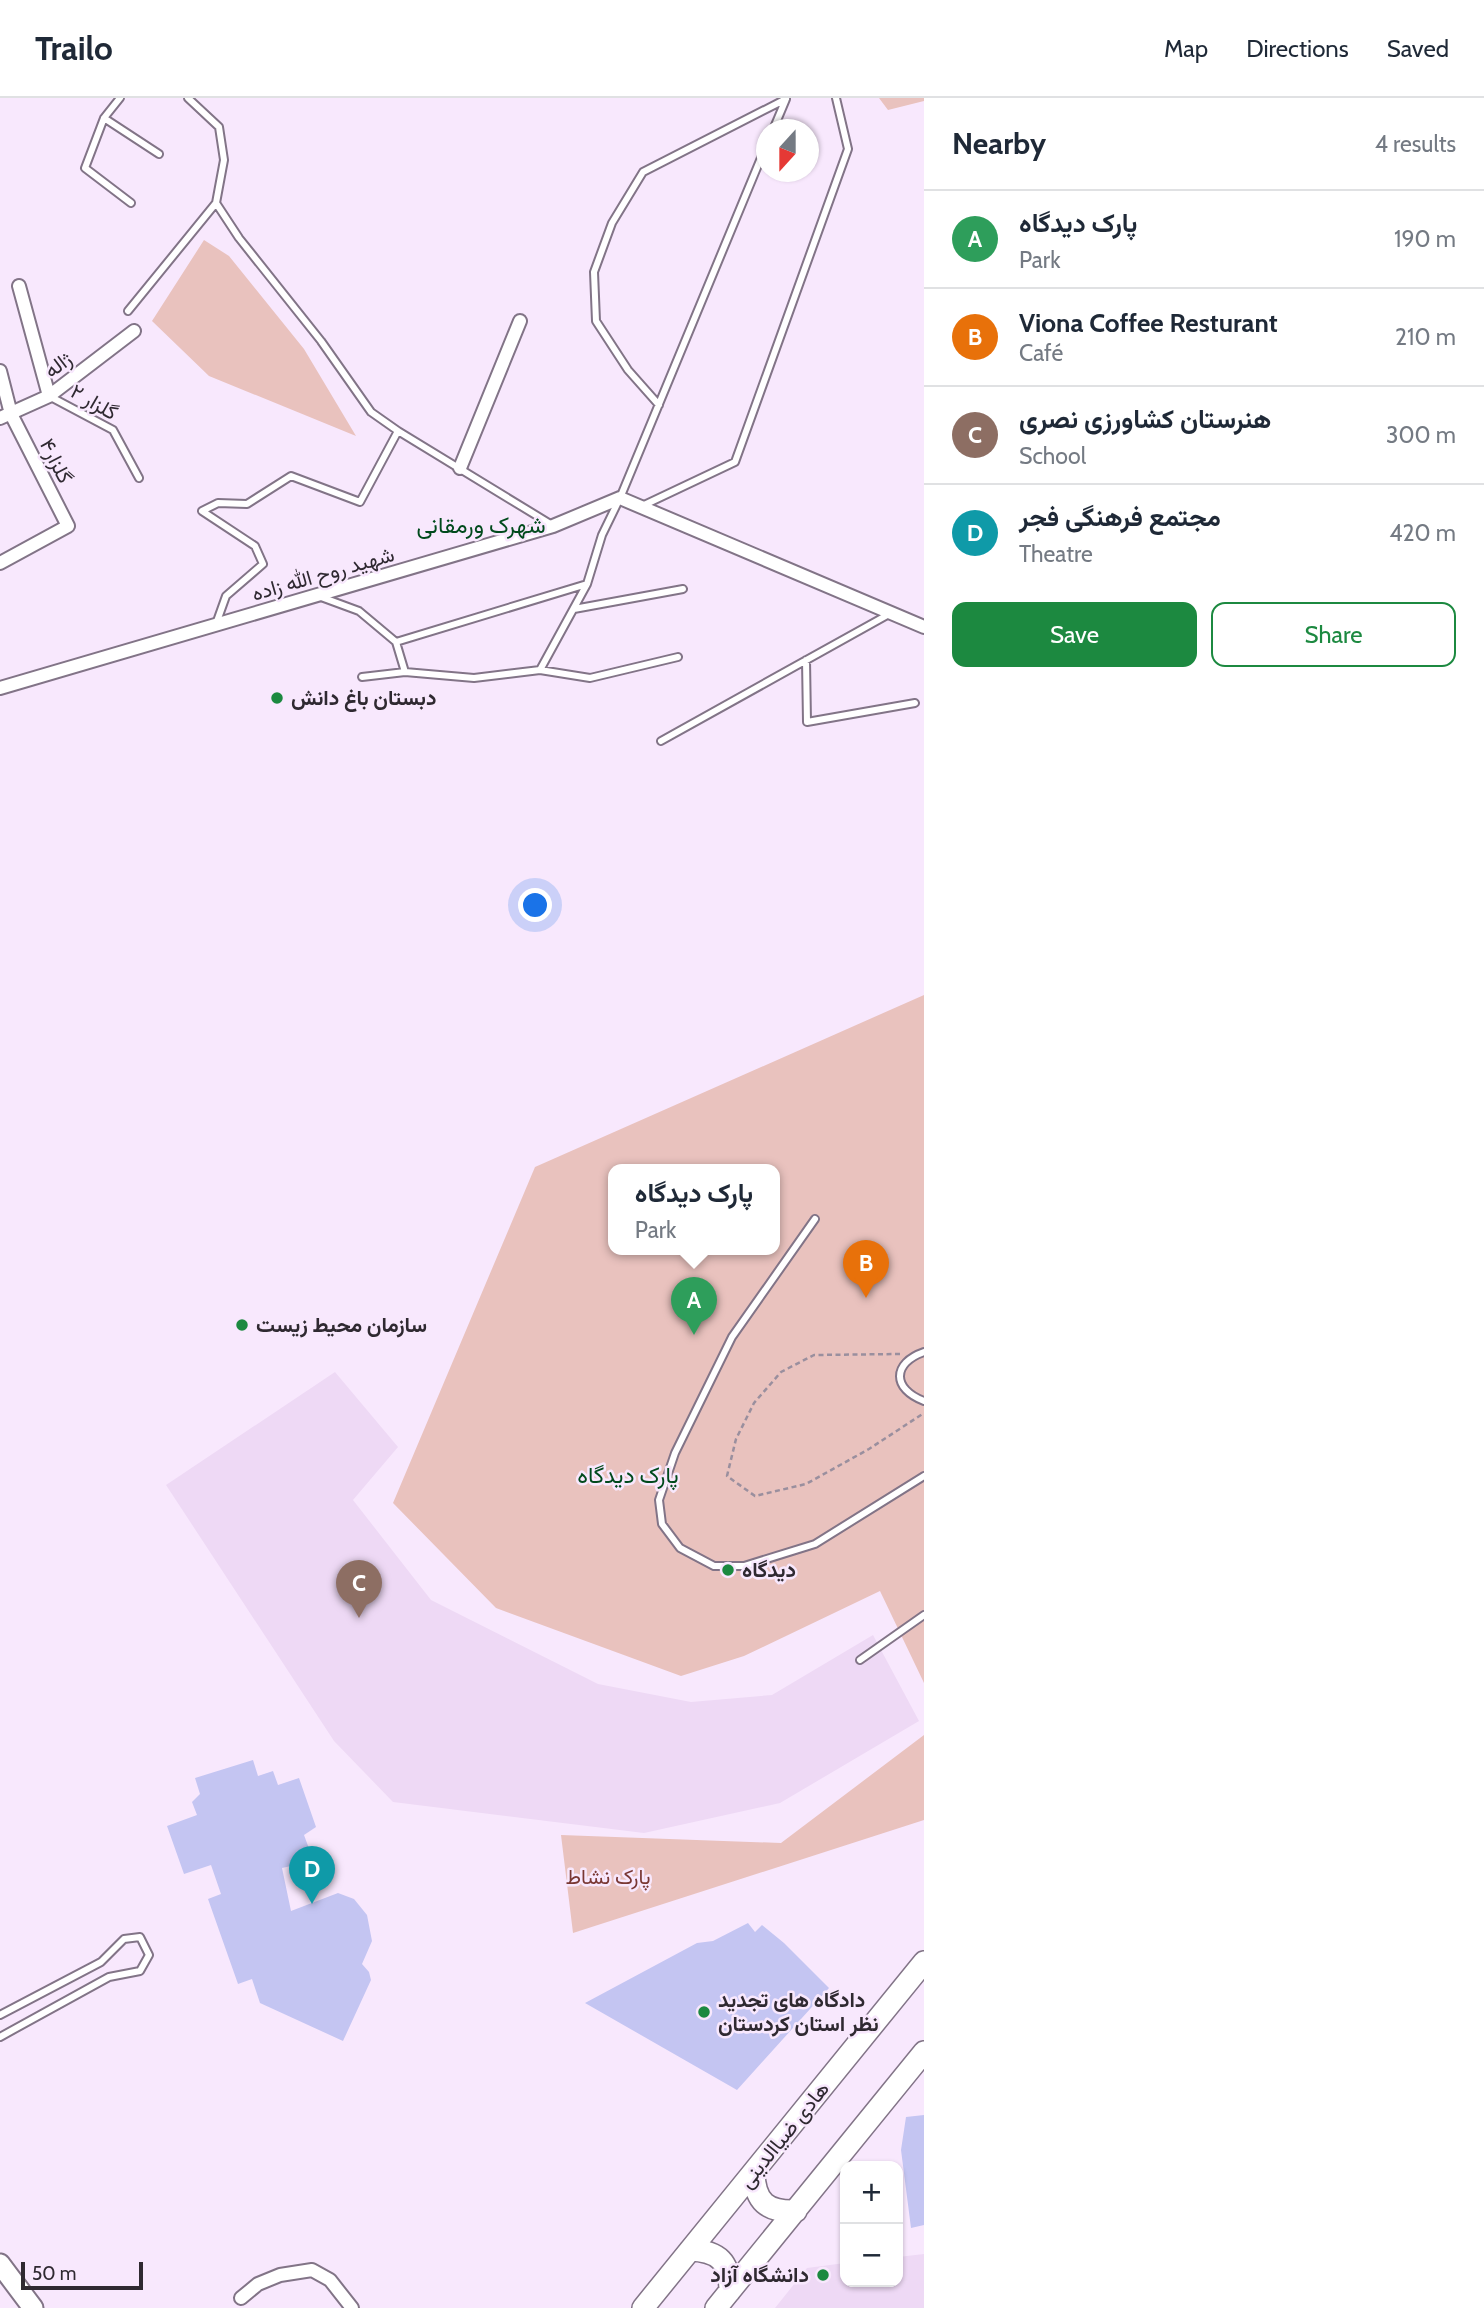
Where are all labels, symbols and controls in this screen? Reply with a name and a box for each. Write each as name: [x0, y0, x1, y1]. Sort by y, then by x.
text: Trailo: [35, 28, 113, 68]
text: Map: [1164, 34, 1208, 63]
text: Directions: [1246, 34, 1349, 63]
text: Saved: [1387, 34, 1449, 63]
north arrow: [756, 119, 819, 182]
text: Nearby: [952, 125, 1046, 162]
text: 4 results: [1375, 130, 1456, 158]
text: پارک دیدگاه: [1019, 207, 1137, 239]
text: A: [968, 225, 982, 253]
text: 190 m: [1394, 225, 1456, 253]
text: Park: [1019, 246, 1060, 274]
text: Viona Coffee Resturant: [1019, 307, 1278, 339]
text: B: [968, 323, 982, 351]
text: 210 m: [1395, 323, 1456, 351]
text: Café: [1019, 339, 1063, 367]
street label: ژاله: [39, 346, 78, 384]
street label: گلزار ۲: [66, 378, 122, 426]
text: هنرستان کشاورزی نصری: [1019, 403, 1271, 435]
text: C: [968, 421, 982, 449]
text: 300 m: [1386, 421, 1456, 449]
street label: گلزار۴: [34, 434, 78, 488]
text: School: [1019, 442, 1086, 470]
text: مجتمع فرهنگی فجر: [1019, 501, 1221, 533]
district label: شهرک ورمقانی: [416, 511, 546, 540]
text: D: [967, 519, 983, 547]
text: 420 m: [1389, 519, 1456, 547]
text: Theatre: [1019, 540, 1093, 568]
street label: شهید روح الله زاده: [249, 541, 398, 608]
button: Save: [952, 602, 1197, 667]
button: Share: [1211, 602, 1456, 667]
place label: دبستان باغ دانش: [291, 685, 436, 712]
marker: دبستان باغ دانش: [269, 690, 285, 706]
your location: [518, 888, 552, 922]
popup: [608, 1164, 780, 1255]
text: پارک دیدگاه: [635, 1177, 753, 1209]
text: Park: [635, 1216, 676, 1244]
pin: B: [843, 1240, 889, 1298]
pin: A: [671, 1277, 717, 1335]
place label: سازمان محیط زیست: [256, 1312, 427, 1338]
marker: سازمان محیط زیست: [234, 1317, 250, 1333]
district label: پارک دیدگاه: [577, 1461, 679, 1491]
place label: دیدگاه: [742, 1557, 796, 1582]
pin: C: [336, 1560, 382, 1618]
marker: دیدگاه: [720, 1562, 736, 1578]
pin: D: [289, 1846, 335, 1904]
park label: پارک نشاط: [565, 1864, 651, 1891]
place label: دادگاه های تجدید نظر استان کردستان: [718, 1987, 879, 2037]
marker: دادگاه های تجدید نظر استان کردستان: [696, 2004, 712, 2020]
street label: هادی ضیاالدینی: [733, 2076, 834, 2193]
map controls: [840, 2161, 903, 2287]
button: +: [840, 2161, 903, 2224]
button: −: [840, 2224, 903, 2287]
scale bar: [21, 2259, 144, 2291]
text: 50 m: [32, 2262, 76, 2285]
place label: دانشگاه آزاد: [710, 2262, 809, 2288]
marker: دانشگاه آزاد: [815, 2267, 831, 2283]

